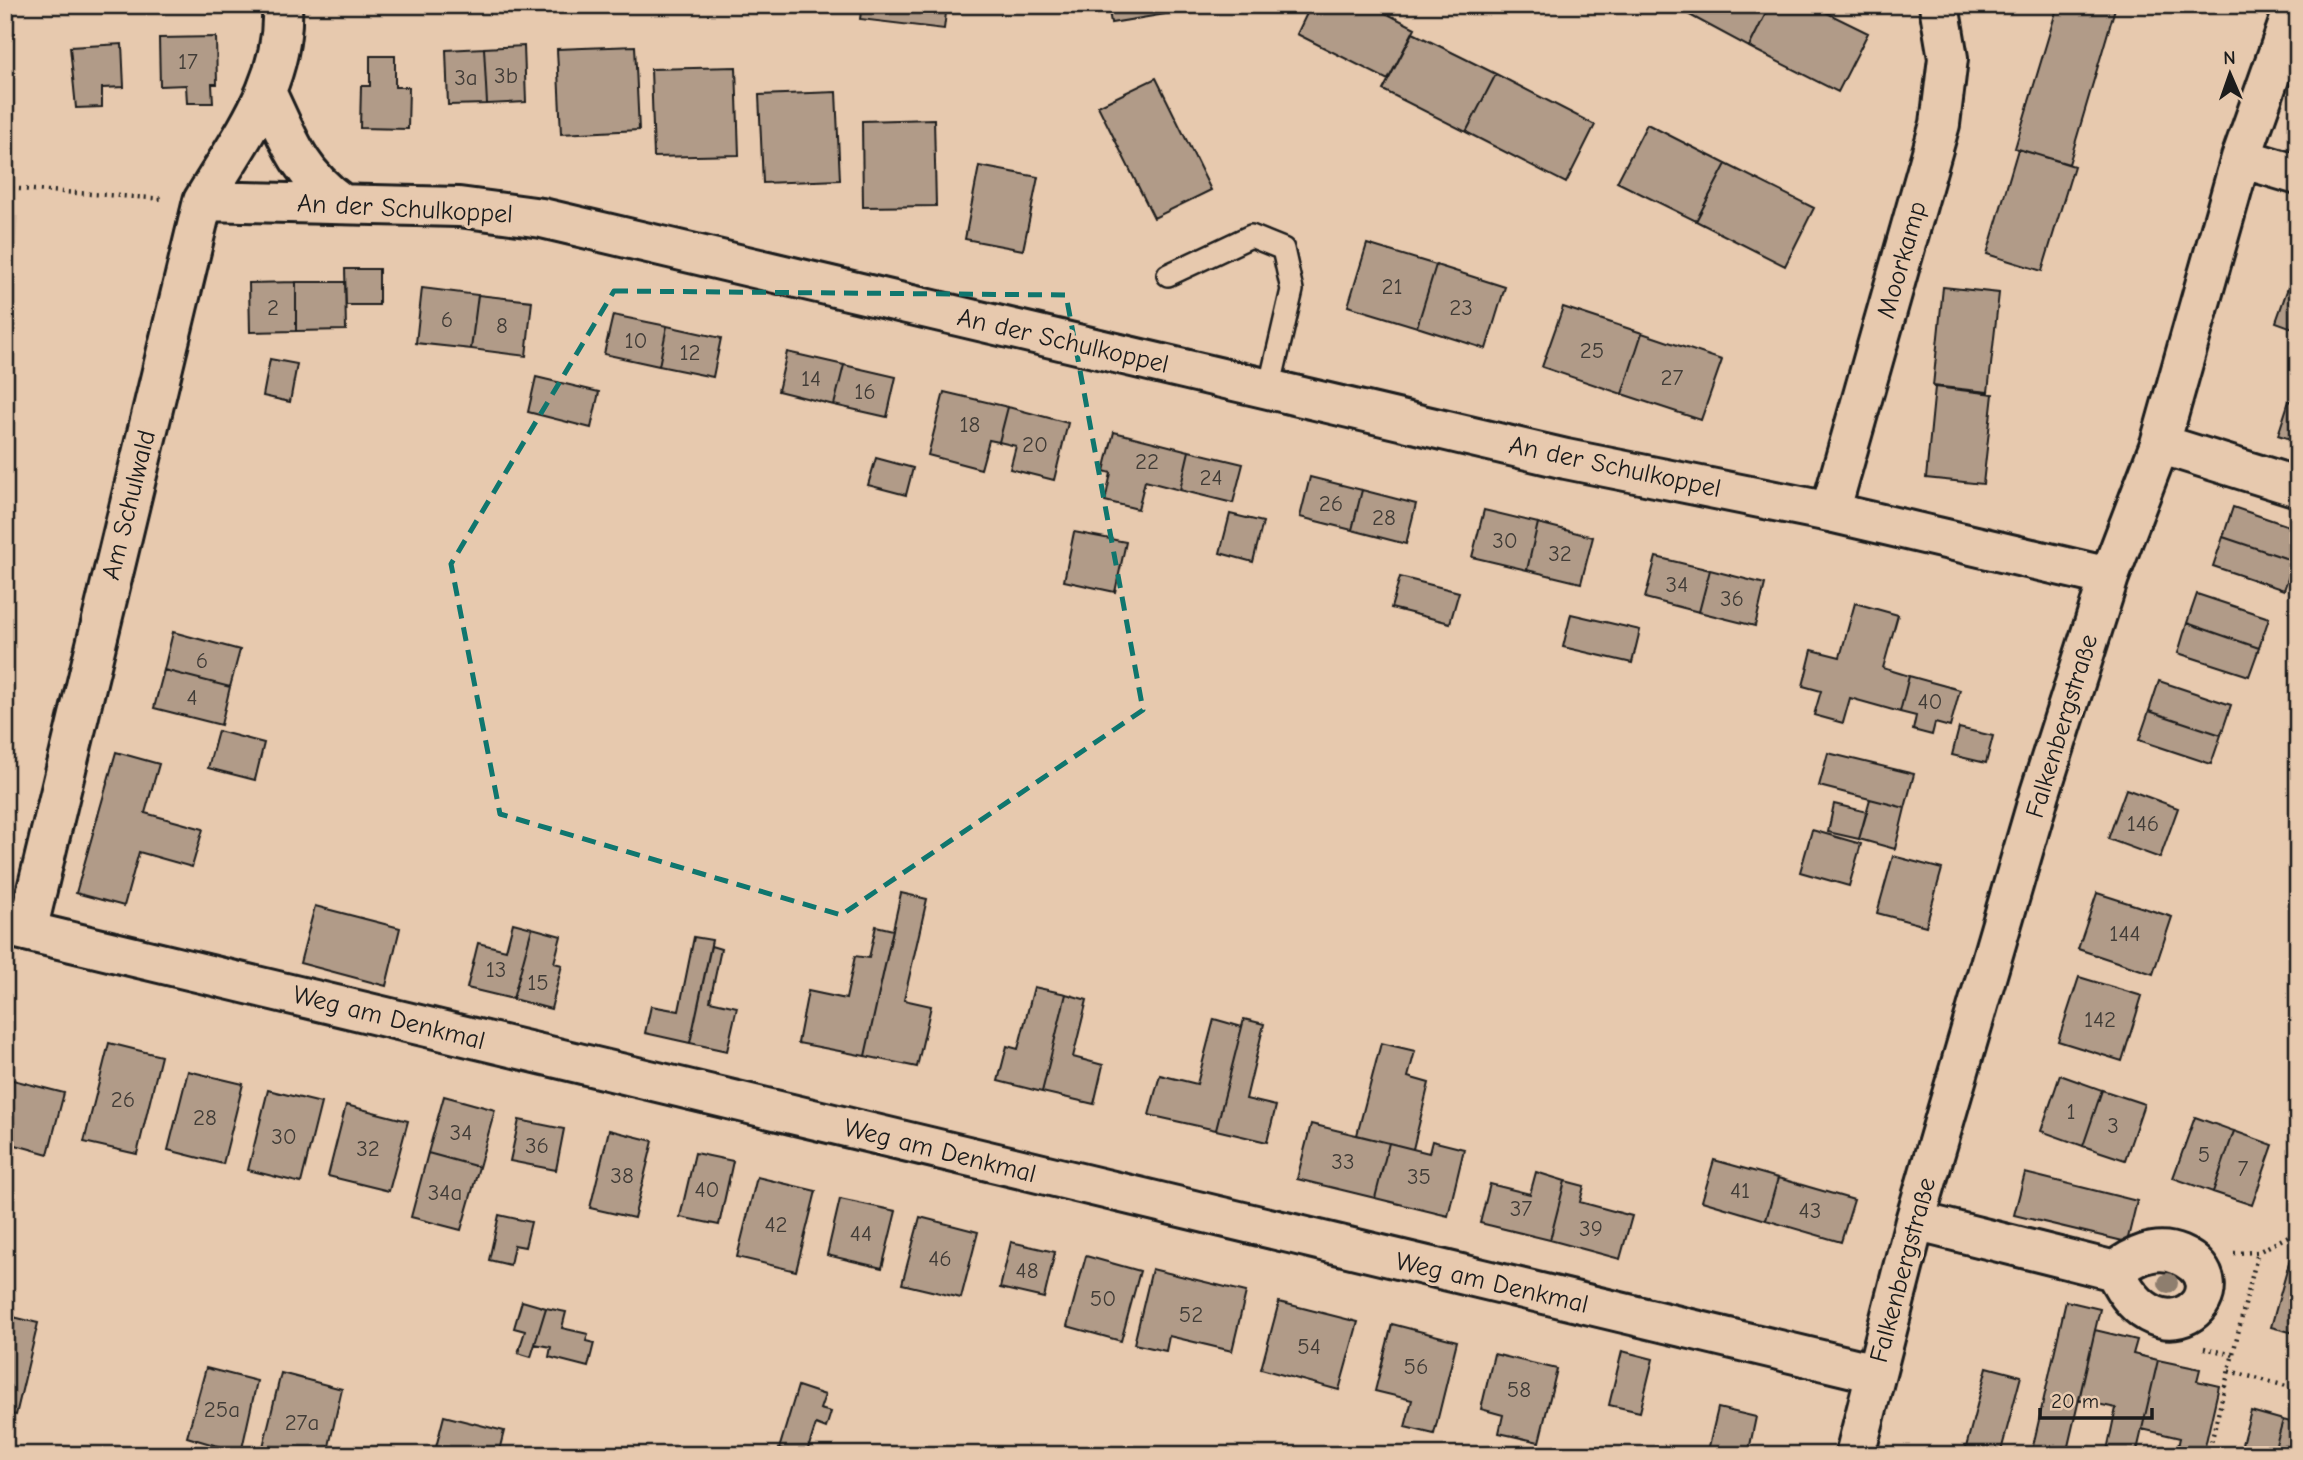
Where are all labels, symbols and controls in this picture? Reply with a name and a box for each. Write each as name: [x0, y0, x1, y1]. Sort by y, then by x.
north arrow: [2194, 38, 2264, 108]
text: N: [2223, 47, 2236, 69]
house number: 17: [178, 48, 198, 75]
house number: 3b: [494, 62, 518, 89]
house number: 3a: [454, 64, 478, 91]
street label: An der Schulkoppel: [296, 188, 514, 230]
street label: Moorkamp: [1871, 198, 1933, 322]
house number: 21: [1381, 273, 1403, 300]
house number: 2: [267, 294, 279, 321]
house number: 23: [1449, 294, 1473, 321]
street label: An der Schulkoppel: [954, 302, 1172, 380]
house number: 6: [441, 306, 453, 333]
house number: 8: [496, 312, 508, 339]
house number: 10: [624, 327, 648, 354]
house number: 25: [1580, 337, 1604, 364]
house number: 12: [679, 339, 701, 366]
house number: 27: [1661, 364, 1684, 391]
house number: 14: [801, 365, 821, 392]
house number: 16: [854, 378, 876, 405]
house number: 18: [960, 411, 980, 438]
street label: Am Schulwald: [96, 427, 162, 583]
street label: An der Schulkoppel: [1506, 430, 1724, 504]
house number: 20: [1022, 431, 1048, 458]
house number: 22: [1135, 448, 1159, 475]
house number: 24: [1199, 464, 1223, 491]
house number: 26: [1319, 490, 1343, 517]
house number: 28: [1372, 504, 1396, 531]
house number: 30: [1492, 527, 1518, 554]
house number: 32: [1548, 540, 1572, 567]
house number: 34: [1666, 571, 1688, 598]
house number: 36: [1720, 585, 1744, 612]
street label: Falkenbergstraße: [2020, 631, 2104, 821]
house number: 6: [196, 647, 208, 674]
house number: 4: [186, 684, 198, 711]
house number: 40: [1917, 688, 1943, 715]
house number: 146: [2127, 810, 2159, 837]
house number: 144: [2109, 920, 2141, 947]
house number: 13: [486, 956, 506, 983]
house number: 15: [527, 969, 549, 996]
street label: Weg am Denkmal: [290, 980, 488, 1056]
house number: 142: [2084, 1006, 2116, 1033]
house number: 26: [111, 1086, 135, 1113]
house number: 1: [2066, 1098, 2076, 1125]
house number: 28: [193, 1104, 217, 1131]
house number: 3: [2107, 1112, 2119, 1139]
street label: Weg am Denkmal: [841, 1113, 1039, 1189]
house number: 34: [450, 1119, 472, 1146]
house number: 30: [271, 1123, 297, 1150]
house number: 36: [525, 1132, 549, 1159]
house number: 32: [356, 1135, 380, 1162]
house number: 5: [2198, 1141, 2210, 1168]
house number: 33: [1331, 1148, 1355, 1175]
house number: 7: [2238, 1155, 2249, 1182]
house number: 38: [610, 1162, 634, 1189]
house number: 35: [1407, 1163, 1431, 1190]
street label: Falkenbergstraße: [1864, 1174, 1942, 1366]
house number: 40: [694, 1176, 720, 1203]
house number: 41: [1730, 1177, 1750, 1204]
house number: 34a: [428, 1179, 462, 1206]
house number: 37: [1510, 1195, 1532, 1222]
house number: 43: [1799, 1197, 1821, 1224]
house number: 42: [764, 1211, 788, 1238]
house number: 39: [1579, 1215, 1603, 1242]
house number: 44: [850, 1220, 872, 1247]
house number: 46: [928, 1245, 952, 1272]
street label: Weg am Denkmal: [1393, 1246, 1591, 1320]
house number: 48: [1016, 1257, 1038, 1284]
house number: 50: [1090, 1285, 1116, 1312]
house number: 52: [1179, 1301, 1203, 1328]
house number: 54: [1297, 1333, 1321, 1360]
house number: 56: [1404, 1353, 1428, 1380]
house number: 58: [1507, 1376, 1531, 1403]
scale bar: [2040, 1376, 2152, 1420]
text: 20 m: [2051, 1389, 2099, 1413]
house number: 25a: [204, 1396, 240, 1423]
house number: 27a: [285, 1409, 319, 1436]

